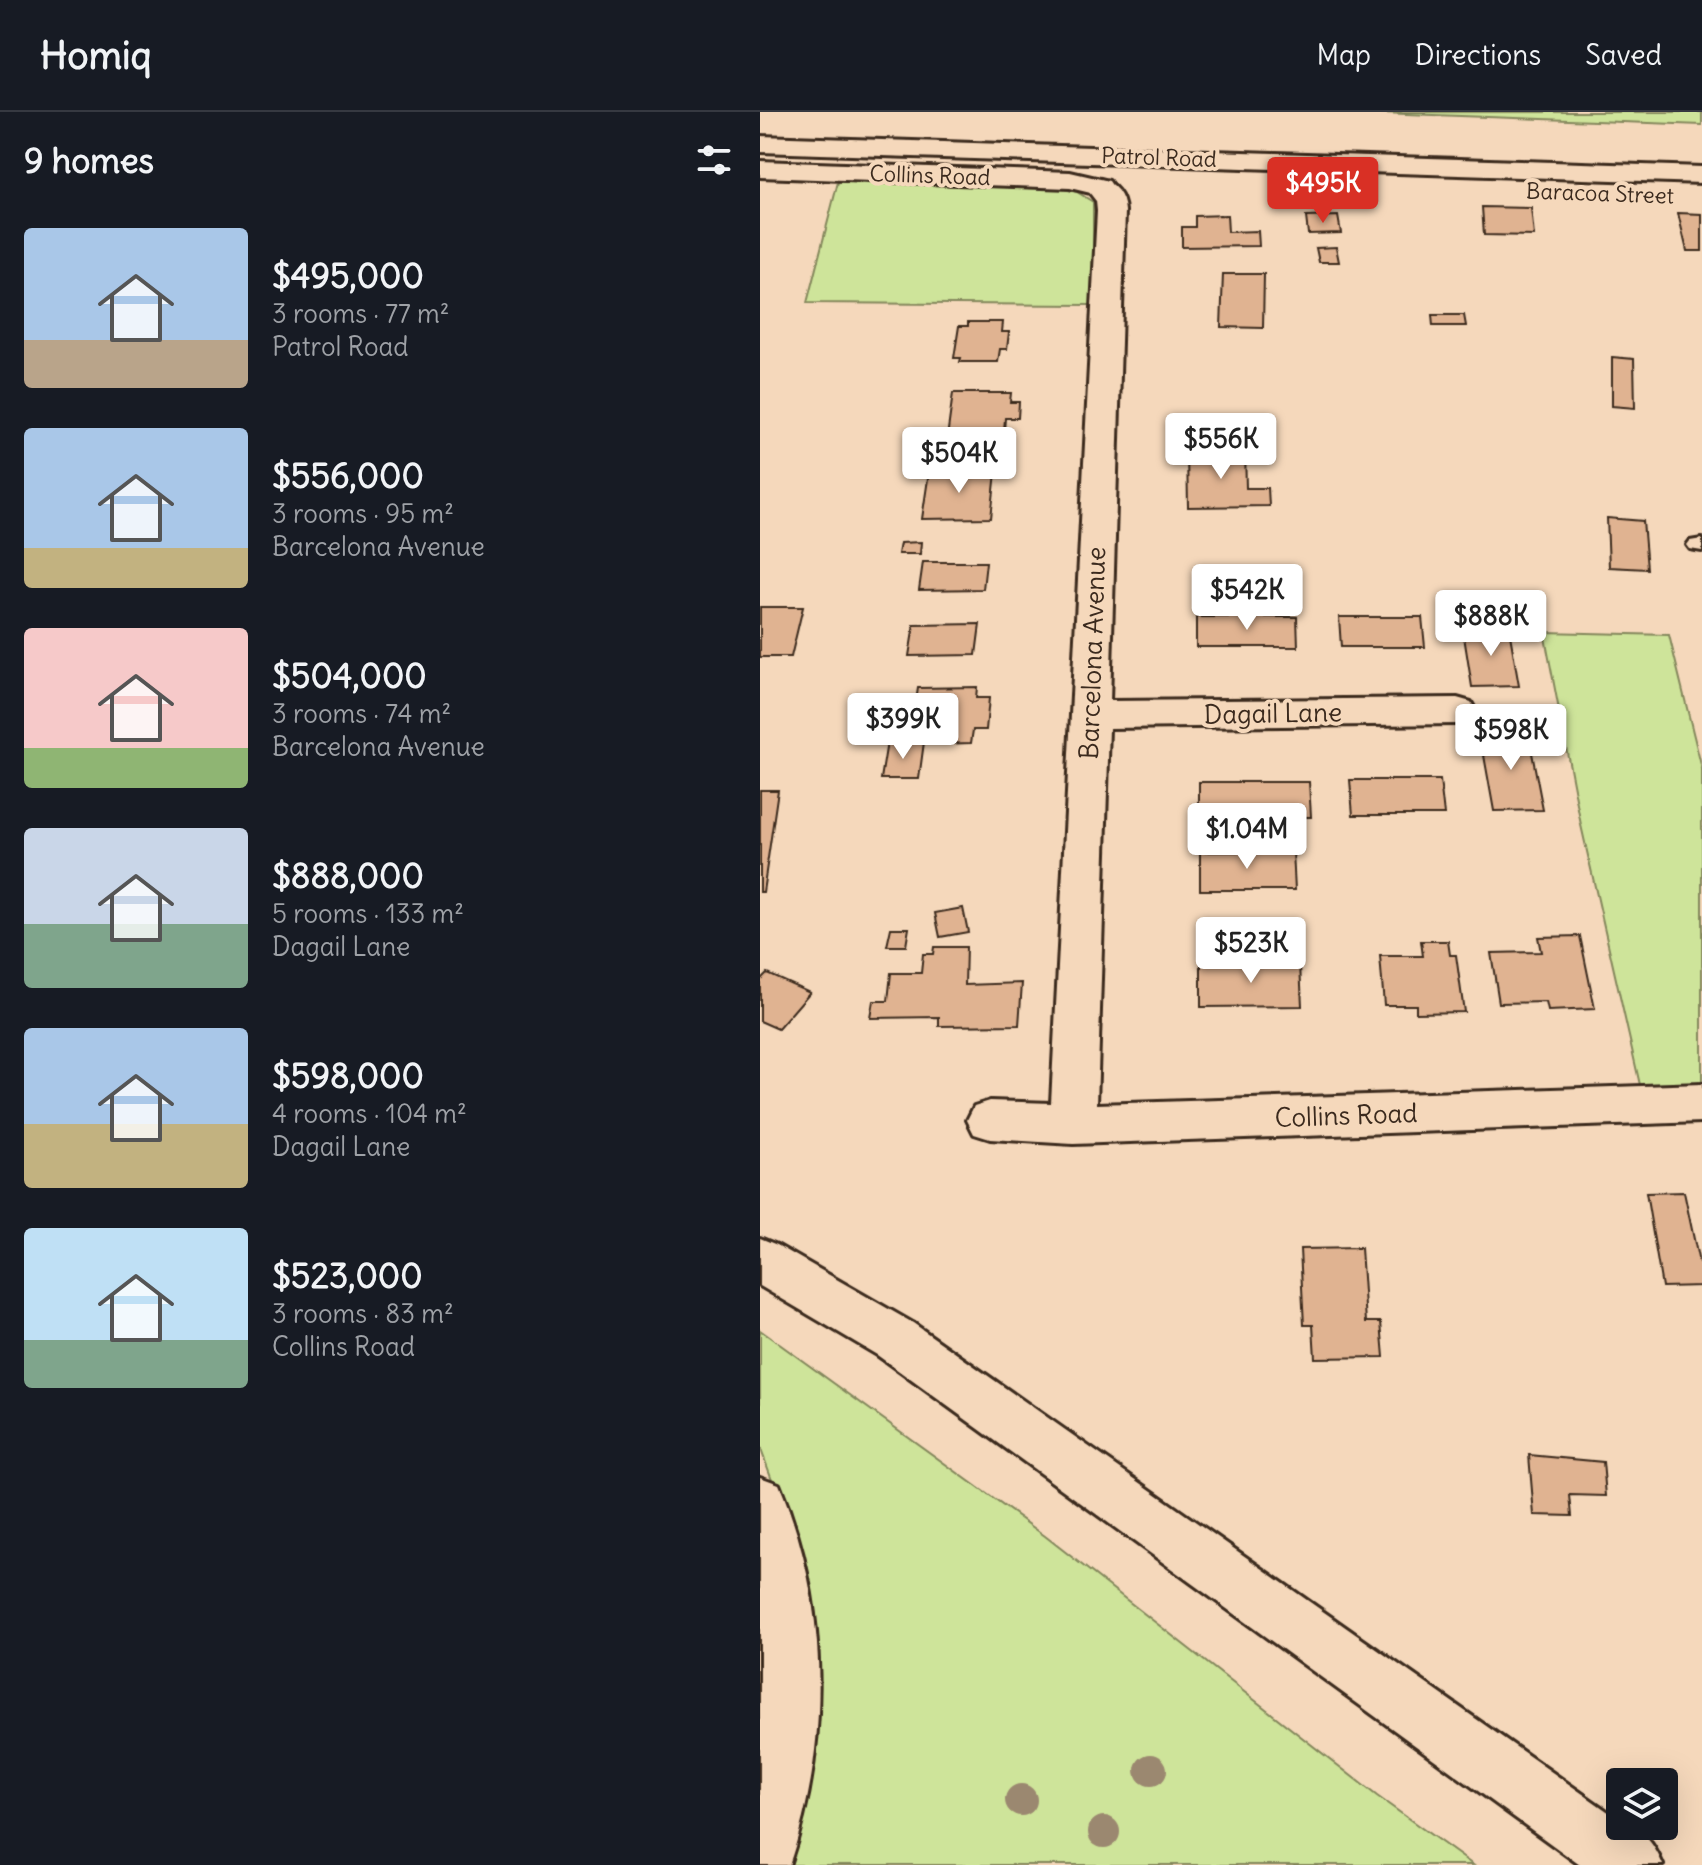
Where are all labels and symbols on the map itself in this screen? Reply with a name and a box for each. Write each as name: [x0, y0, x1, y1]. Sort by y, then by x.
street label: Patrol Road: [1101, 141, 1217, 173]
pin: $495K: [1267, 157, 1379, 225]
street label: Collins Road: [869, 159, 991, 191]
street label: Baracoa Street: [1526, 176, 1674, 210]
pin: $556K: [1165, 413, 1277, 481]
pin: $504K: [903, 427, 1015, 495]
street label: Barcelona Avenue: [1072, 546, 1112, 760]
pin: $542K: [1191, 564, 1303, 632]
pin: $888K: [1435, 590, 1547, 658]
pin: $399K: [847, 693, 959, 761]
street label: Dagail Lane: [1204, 695, 1342, 731]
pin: $598K: [1455, 704, 1567, 772]
pin: $1.04M: [1182, 803, 1312, 871]
pin: $523K: [1195, 917, 1307, 985]
street label: Collins Road: [1274, 1096, 1418, 1134]

